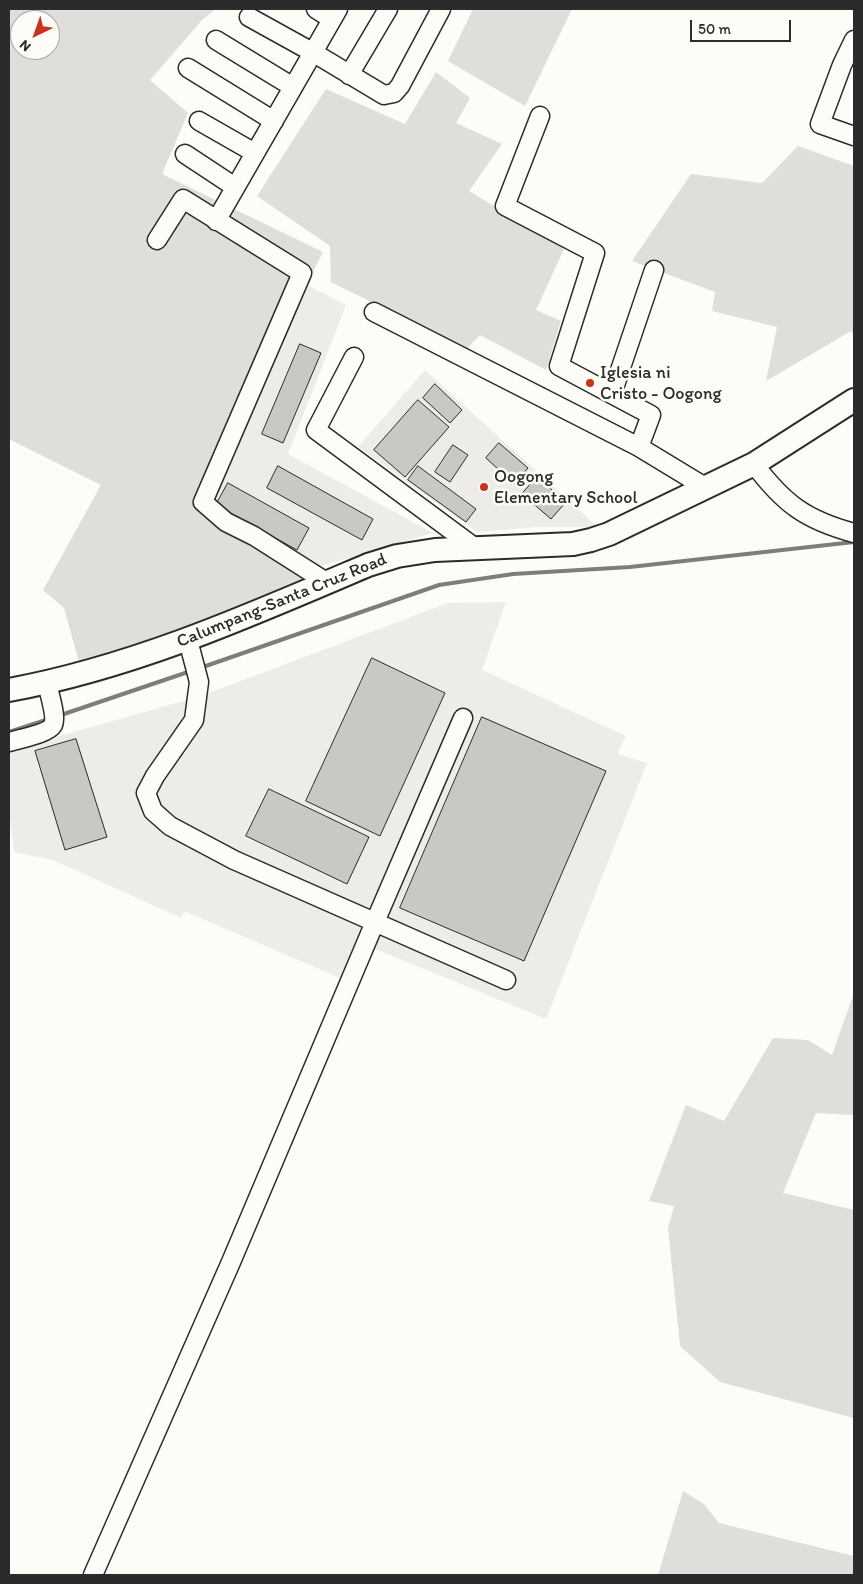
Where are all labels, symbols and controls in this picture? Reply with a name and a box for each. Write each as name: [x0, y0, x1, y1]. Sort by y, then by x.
north arrow: [10, 10, 60, 60]
scale bar: [693, 10, 794, 42]
text: 50 m: [698, 20, 731, 38]
text: N: [16, 36, 35, 55]
place label: Iglesia ni Cristo - Oogong: [600, 362, 722, 404]
marker: Iglesia ni Cristo - Oogong: [584, 377, 596, 389]
place label: Oogong Elementary School: [494, 466, 638, 508]
marker: Oogong Elementary School: [478, 481, 490, 493]
street label: Calumpang-Santa Cruz Road: [174, 549, 390, 653]

